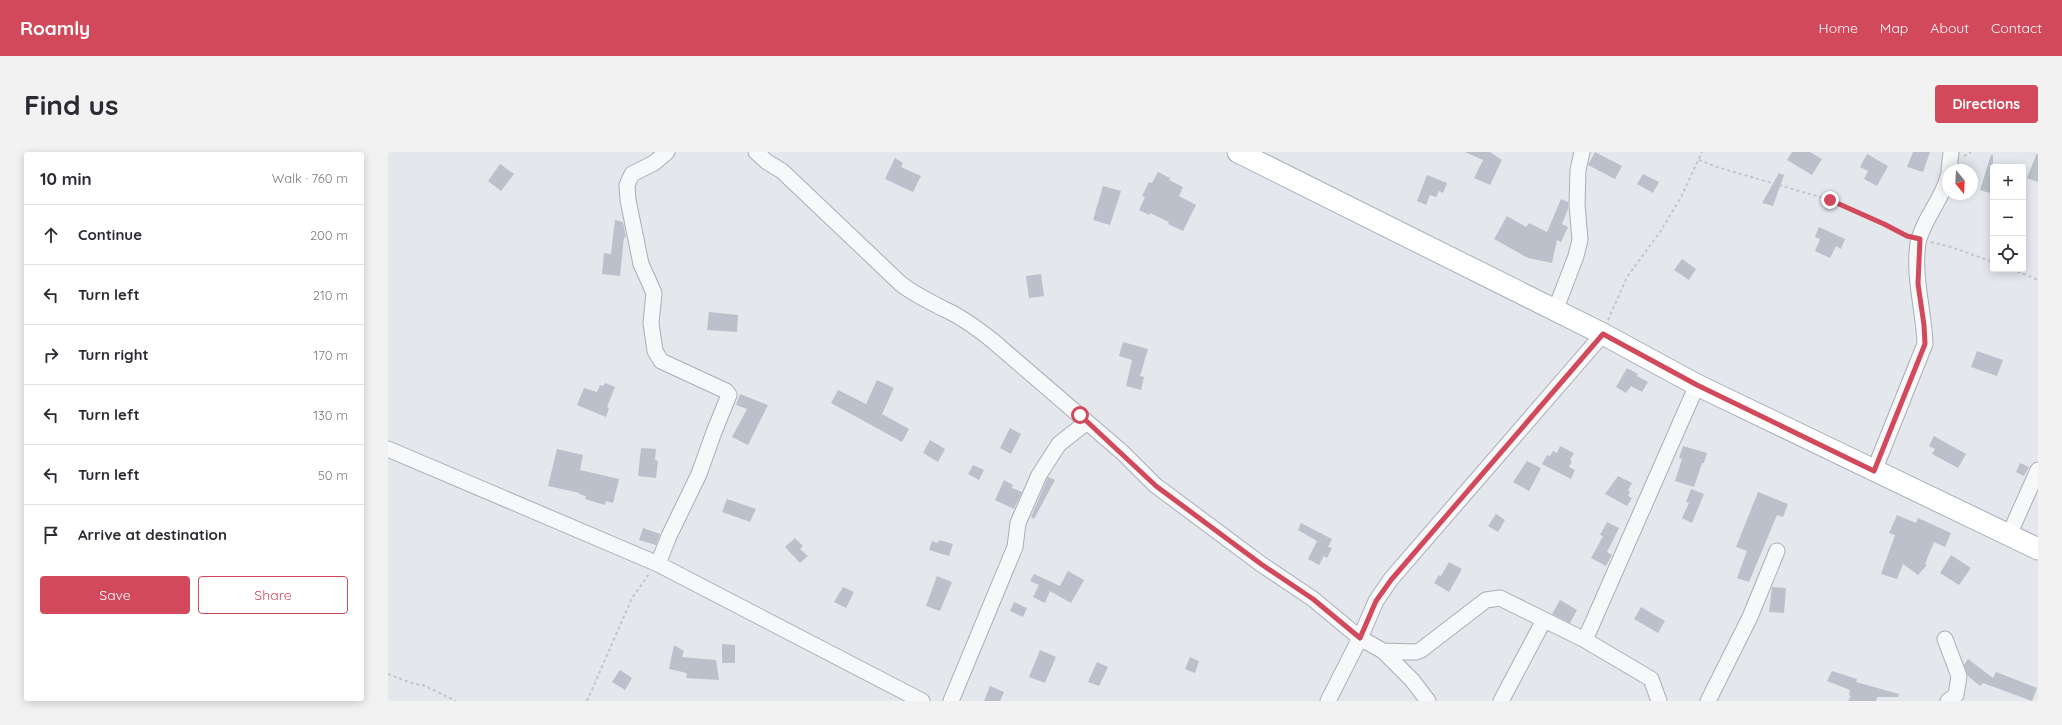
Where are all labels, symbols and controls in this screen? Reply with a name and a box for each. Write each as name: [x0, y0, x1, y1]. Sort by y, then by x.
text: Roamly: [20, 16, 90, 40]
text: Home: [1819, 19, 1858, 37]
text: Map: [1880, 19, 1908, 37]
text: About: [1930, 19, 1969, 37]
text: Contact: [1991, 19, 2042, 37]
button: Directions: [1935, 85, 2038, 123]
text: Find us: [24, 87, 118, 122]
north arrow: [1942, 164, 1978, 200]
map controls: [1990, 164, 2026, 272]
button: +: [1990, 164, 2026, 200]
text: 10 min: [40, 168, 92, 189]
text: Walk · 760 m: [272, 170, 348, 186]
route end: [1821, 191, 1839, 209]
button: −: [1990, 200, 2026, 236]
icon: ahead: [40, 224, 62, 246]
text: Continue: [78, 225, 142, 244]
text: 200 m: [310, 227, 348, 243]
button: locate: [1990, 236, 2026, 272]
icon: left: [40, 284, 62, 306]
text: Turn left: [78, 285, 140, 304]
text: 210 m: [313, 287, 348, 303]
icon: right: [40, 344, 62, 366]
text: Turn right: [78, 345, 149, 364]
text: 170 m: [313, 347, 348, 363]
icon: left: [40, 404, 62, 426]
text: Turn left: [78, 405, 140, 424]
route start: [1071, 406, 1089, 424]
text: 130 m: [313, 407, 348, 423]
icon: left: [40, 464, 62, 486]
text: Turn left: [78, 465, 140, 484]
text: 50 m: [318, 467, 348, 483]
icon: arrive: [40, 524, 62, 546]
text: Arrive at destination: [78, 525, 227, 544]
button: Save: [40, 576, 190, 614]
button: Share: [198, 576, 348, 614]

